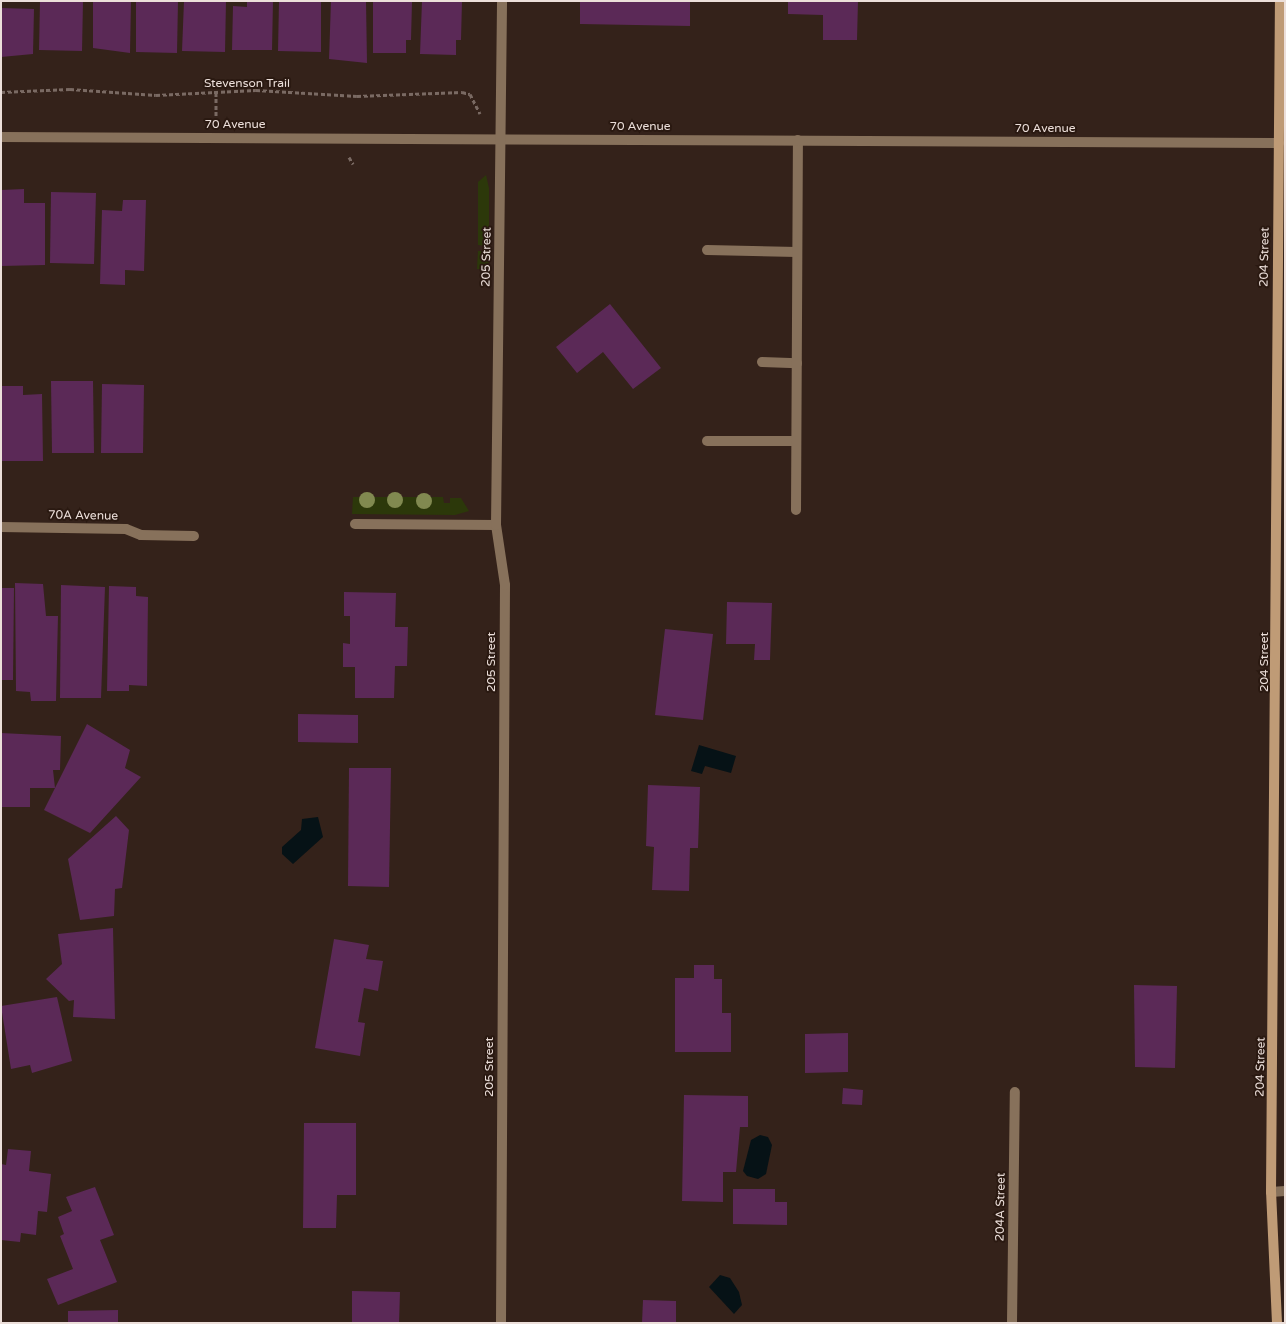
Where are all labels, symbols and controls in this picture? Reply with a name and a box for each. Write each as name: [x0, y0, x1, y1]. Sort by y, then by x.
street label: Stevenson Trail: [204, 77, 290, 91]
street label: 70 Avenue: [204, 118, 266, 132]
street label: 70 Avenue: [609, 120, 671, 134]
street label: 70 Avenue: [1014, 122, 1076, 136]
street label: 205 Street: [479, 227, 495, 287]
street label: 204 Street: [1257, 227, 1273, 287]
street label: 70A Avenue: [48, 508, 118, 524]
street label: 205 Street: [485, 632, 499, 692]
street label: 204 Street: [1258, 632, 1272, 692]
street label: 205 Street: [483, 1037, 497, 1097]
street label: 204 Street: [1253, 1037, 1269, 1097]
street label: 204A Street: [993, 1172, 1009, 1242]

